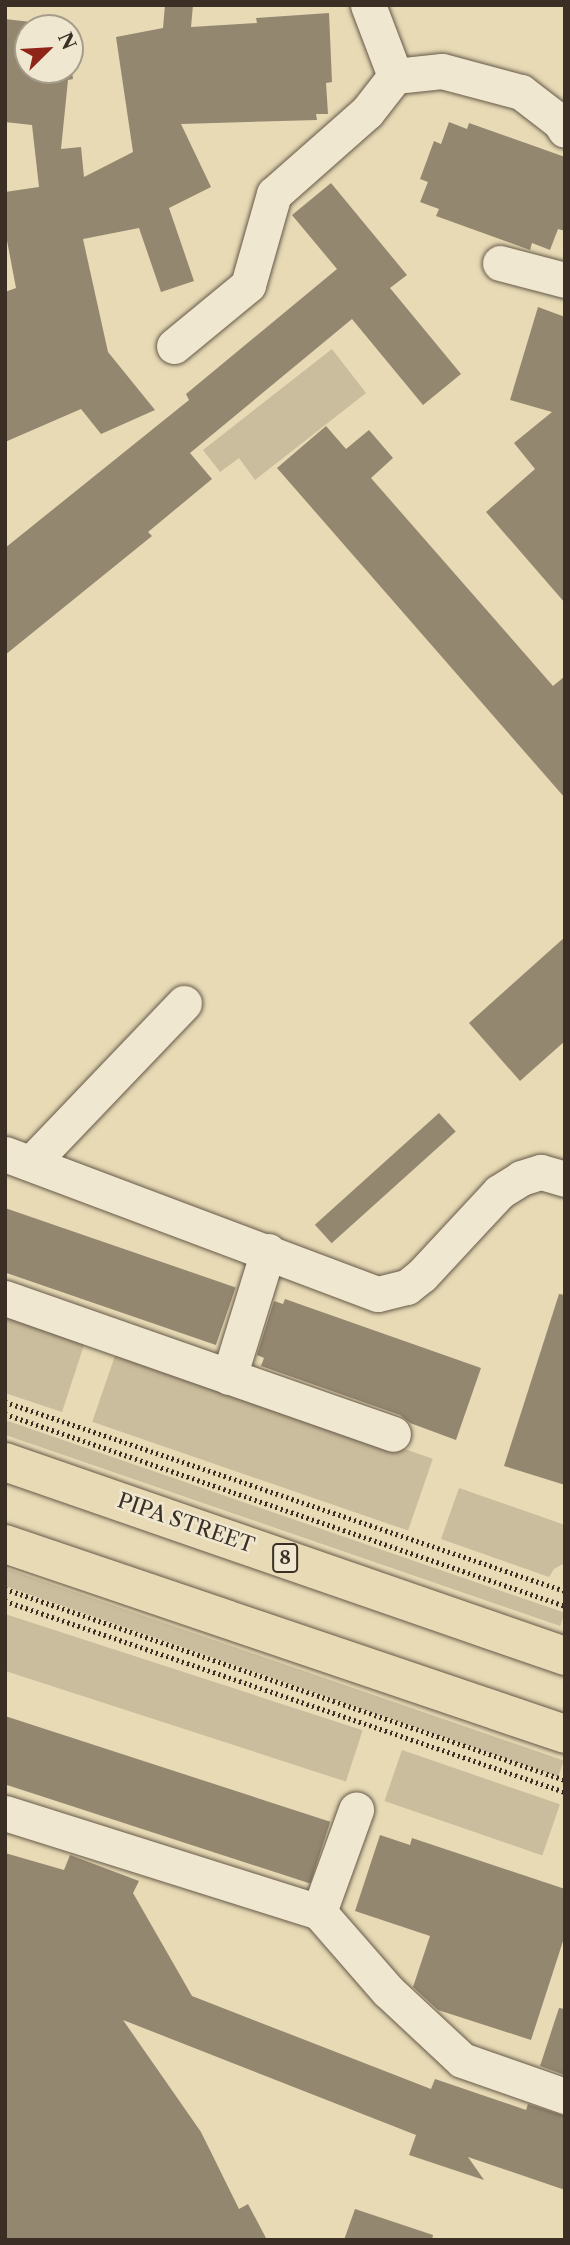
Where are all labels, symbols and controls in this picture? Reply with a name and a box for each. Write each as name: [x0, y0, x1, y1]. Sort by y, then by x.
north arrow: [14, 14, 84, 84]
text: N: [53, 29, 81, 53]
street label: PIPA STREET: [114, 1488, 258, 1558]
road number: 8: [271, 1542, 299, 1574]

